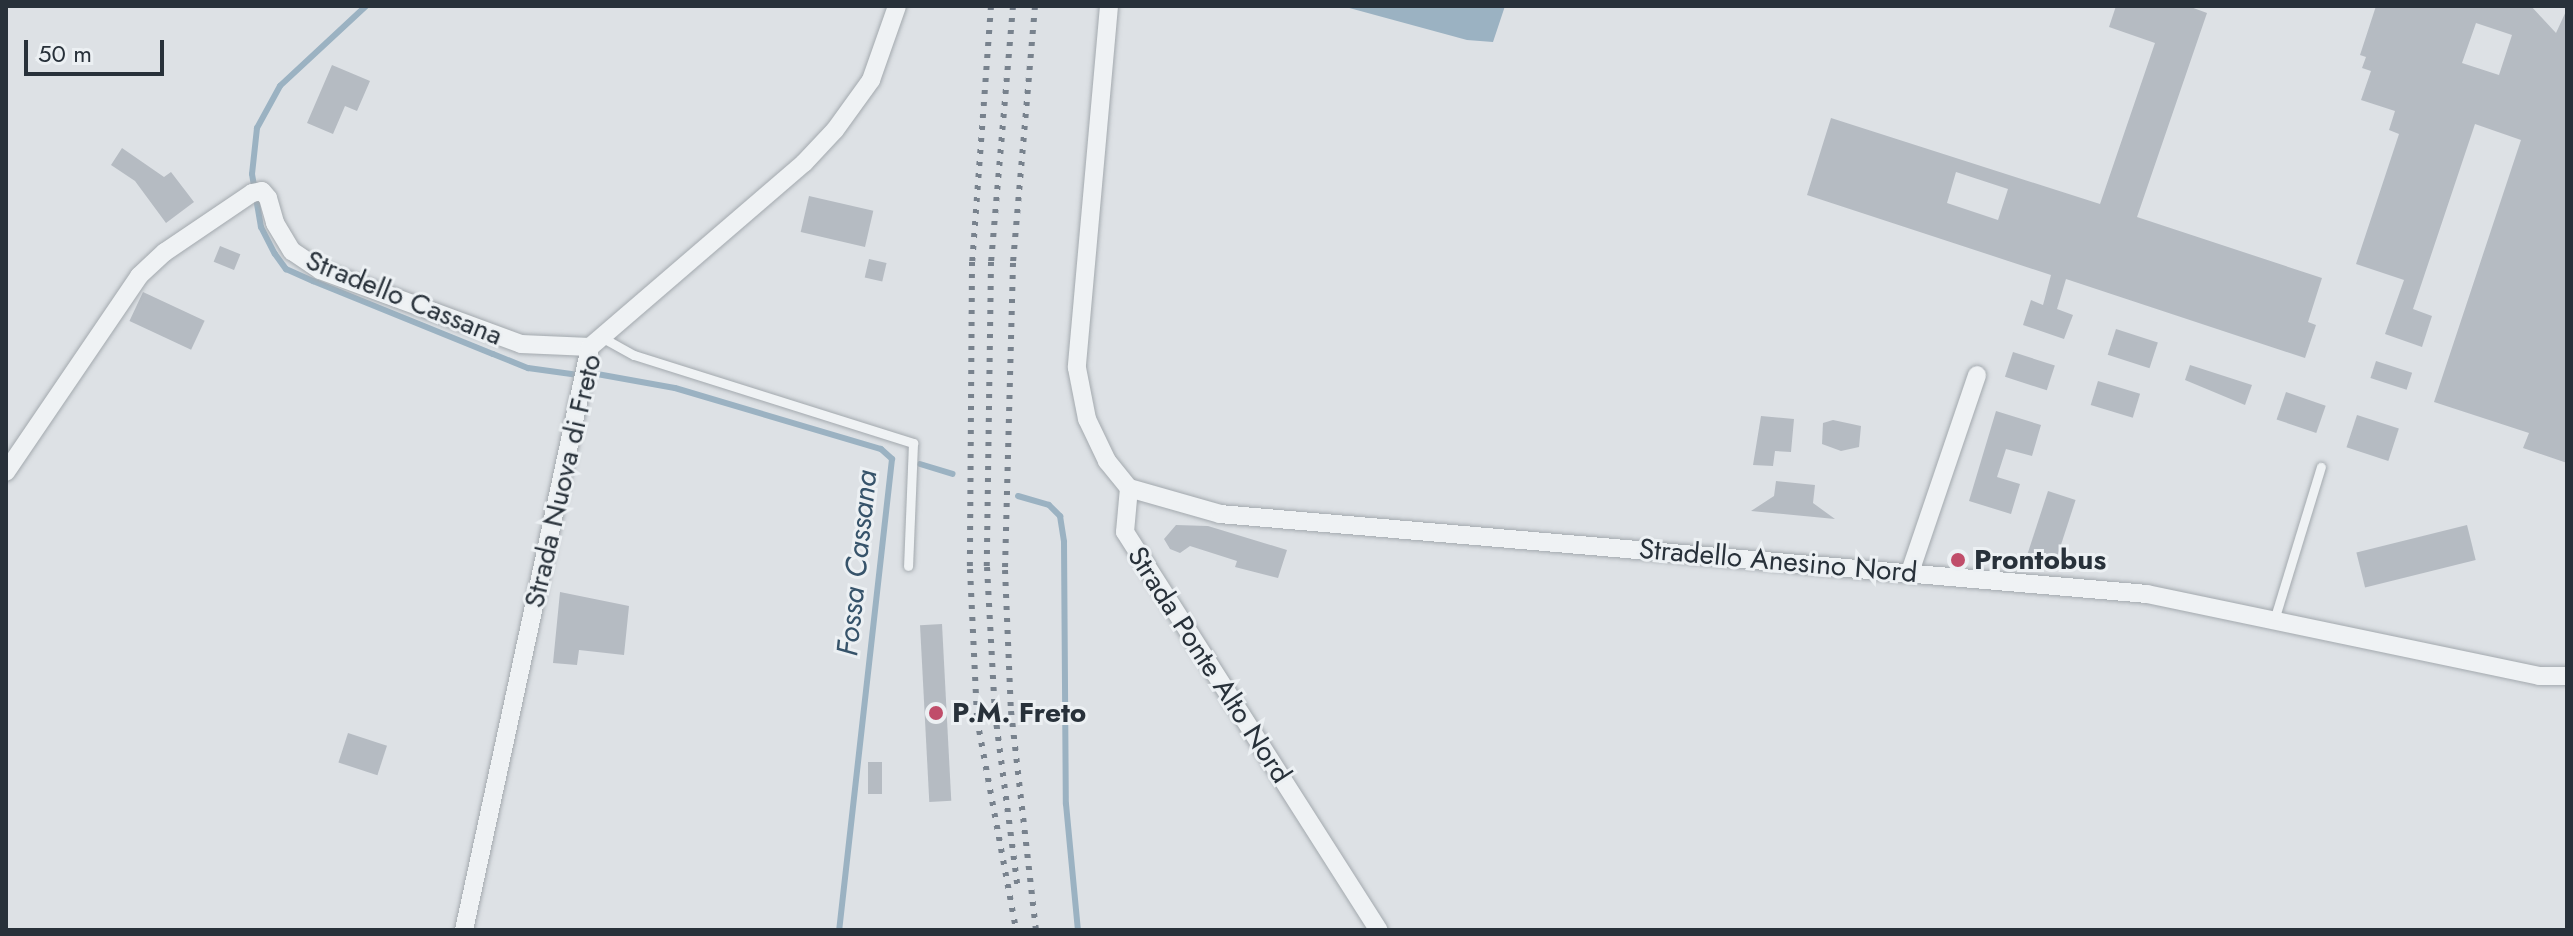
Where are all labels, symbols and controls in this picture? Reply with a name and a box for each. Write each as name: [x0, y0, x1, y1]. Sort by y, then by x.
scale bar: [28, 24, 168, 74]
text: 50 m: [38, 36, 92, 71]
street label: Stradello Cassana: [301, 243, 507, 353]
street label: Strada Nuova di Freto: [517, 351, 609, 611]
water label: Fossa Cassana: [829, 468, 885, 658]
street label: Stradello Anesino Nord: [1637, 532, 1919, 590]
street label: Strada Ponte Alto Nord: [1120, 541, 1298, 789]
place label: Prontobus: [1974, 543, 2106, 577]
marker: Prontobus: [1949, 551, 1967, 569]
place label: P.M. Freto: [952, 696, 1086, 730]
marker: P.M. Freto: [927, 704, 945, 722]

